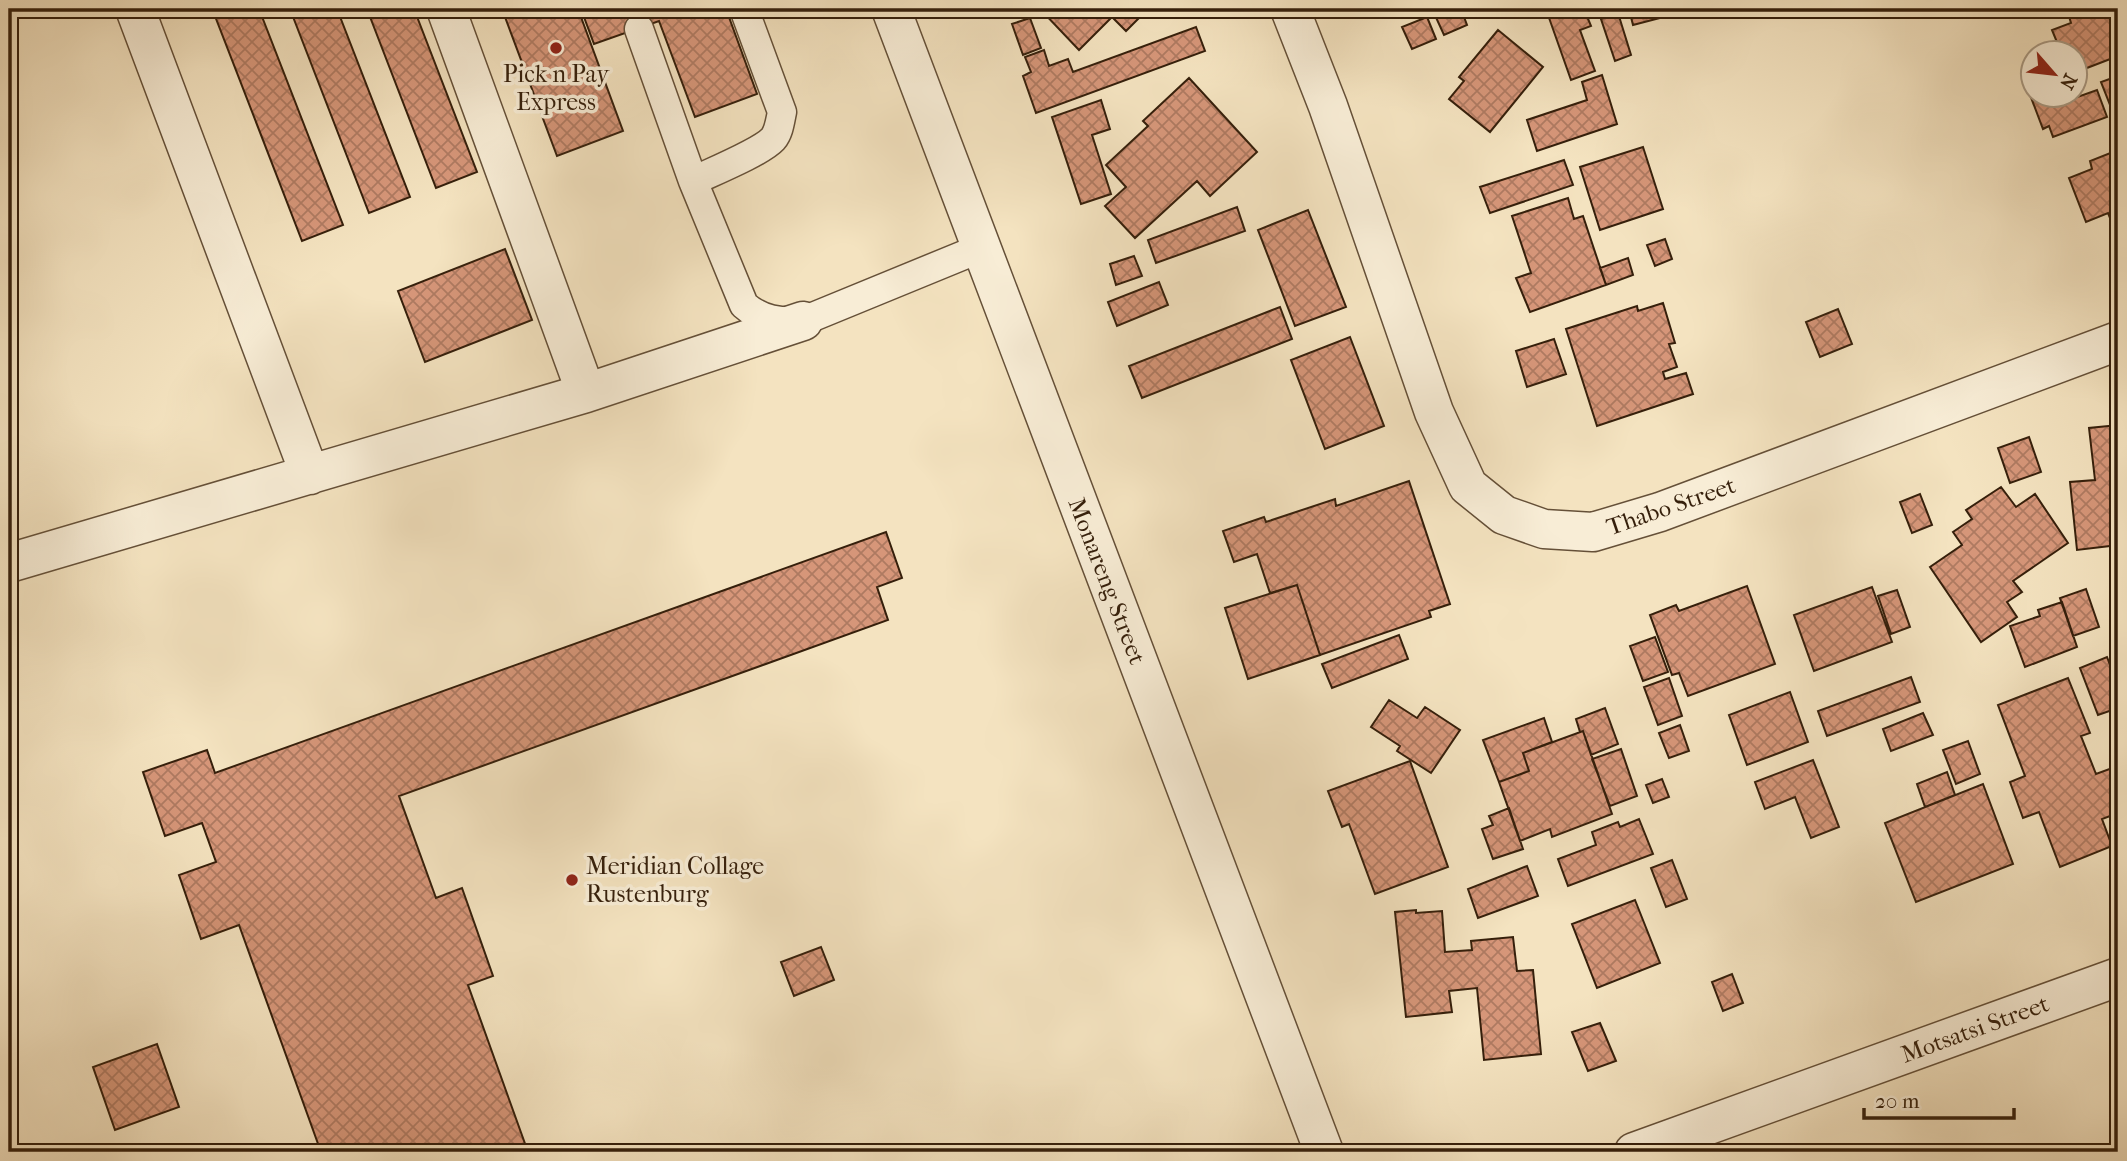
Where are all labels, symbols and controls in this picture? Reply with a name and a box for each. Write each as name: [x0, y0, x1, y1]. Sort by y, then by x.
north arrow: [2018, 38, 2088, 108]
marker: Pick n Pay Express: [548, 40, 564, 56]
place label: Pick n Pay Express: [503, 60, 610, 116]
text: N: [2055, 70, 2081, 94]
street label: Thabo Street: [1603, 471, 1740, 541]
street label: Monareng Street: [1062, 494, 1152, 669]
place label: Meridian Collage Rustenburg: [586, 852, 764, 908]
marker: Meridian Collage Rustenburg: [564, 872, 580, 888]
street label: Motsatsi Street: [1897, 989, 2053, 1069]
scale bar: [1864, 1077, 2015, 1121]
text: 20 m: [1875, 1089, 1920, 1113]

